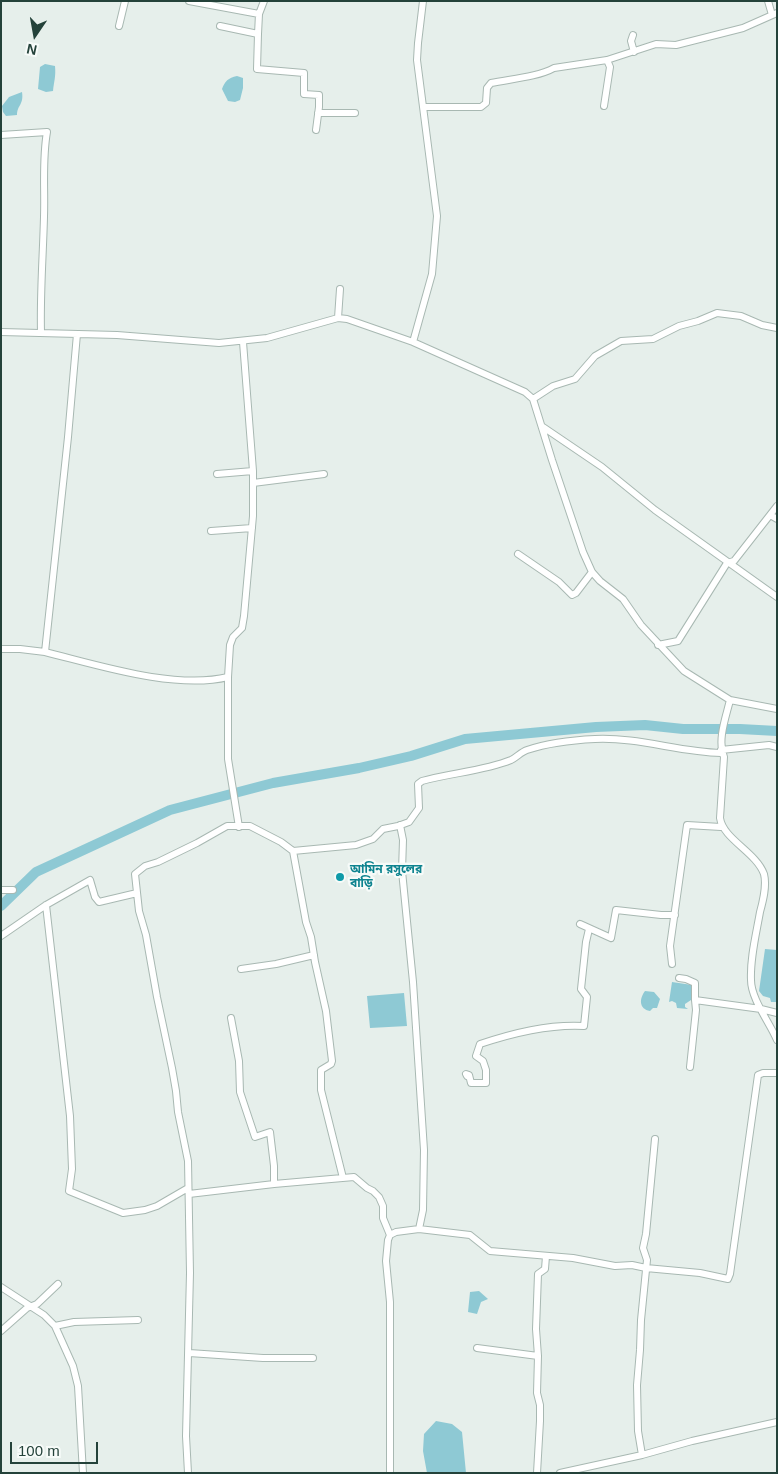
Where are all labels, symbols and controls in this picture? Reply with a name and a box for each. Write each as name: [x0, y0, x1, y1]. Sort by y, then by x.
north arrow: [10, 10, 60, 60]
text: N: [25, 41, 38, 59]
place label: আমিন রসুলের বাড়ি: [350, 863, 422, 891]
marker: আমিন রসুলের বাড়ি: [334, 871, 346, 883]
scale bar: [12, 1432, 100, 1464]
text: 100 m: [18, 1442, 60, 1459]

